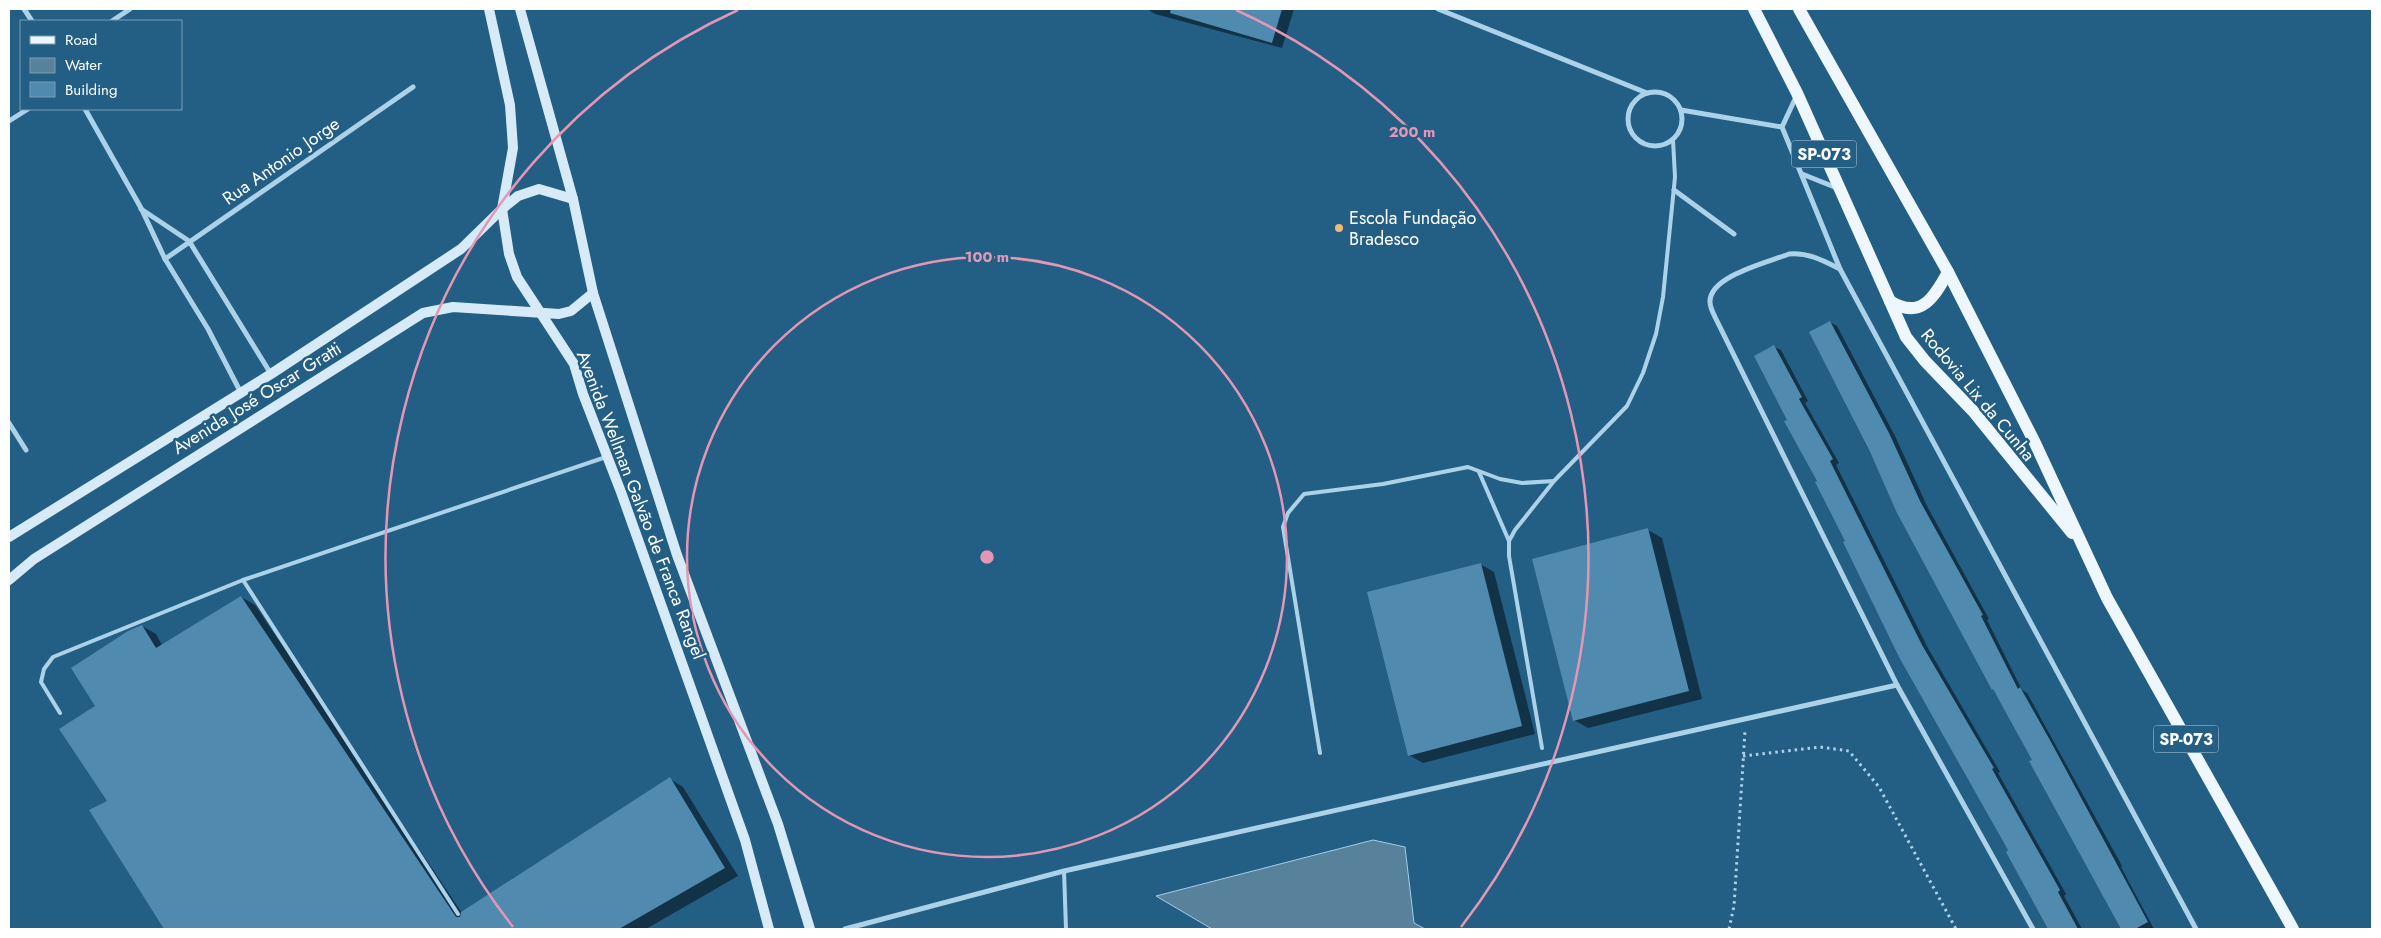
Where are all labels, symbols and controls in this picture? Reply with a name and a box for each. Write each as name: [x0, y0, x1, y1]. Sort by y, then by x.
legend: [20, 20, 182, 110]
text: Road: [65, 29, 97, 51]
text: Water: [65, 54, 103, 76]
text: Building: [65, 79, 117, 101]
street label: Rua Antonio Jorge: [217, 111, 345, 211]
text: 200 m: [1389, 121, 1435, 143]
road number: SP-073: [1792, 140, 1856, 168]
place label: Escola Fundação Bradesco: [1349, 205, 1477, 252]
marker: Escola Fundação Bradesco: [1333, 222, 1345, 234]
text: 100 m: [965, 246, 1009, 268]
street label: Rodovia Lix da Cunha: [1915, 323, 2041, 467]
street label: Avenida José Oscar Gratti: [167, 335, 347, 461]
street label: Avenida Wellman Galvão de Franca Rangel: [570, 347, 712, 663]
centre of rings: [978, 548, 996, 566]
road number: SP-073: [2154, 726, 2218, 752]

